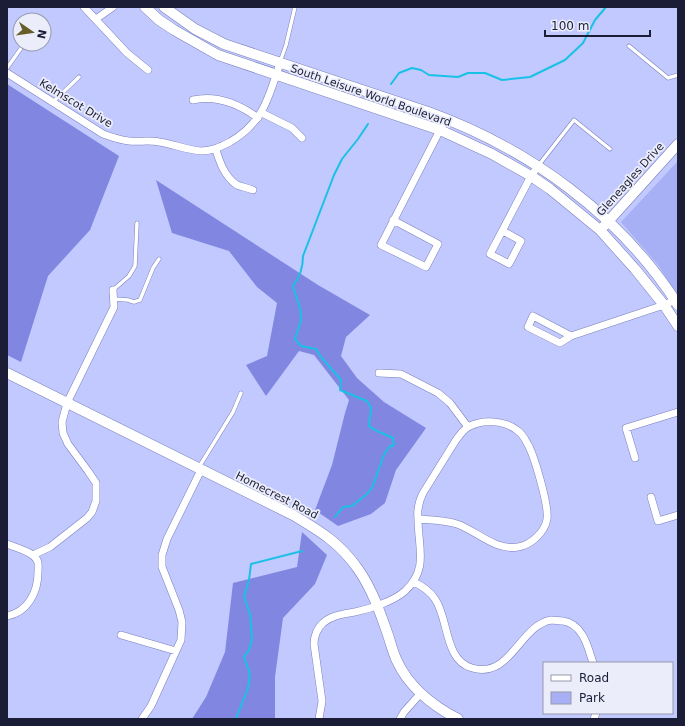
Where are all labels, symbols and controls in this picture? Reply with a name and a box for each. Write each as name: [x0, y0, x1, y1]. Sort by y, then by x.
north arrow: [12, 12, 52, 52]
scale bar: [545, 12, 650, 38]
text: 100 m: [551, 19, 589, 33]
text: N: [34, 28, 49, 40]
street label: South Leisure World Boulevard: [289, 62, 453, 129]
street label: Kelmscot Drive: [37, 77, 115, 130]
street label: Gleneagles Drive: [594, 140, 667, 219]
street label: Homecrest Road: [233, 469, 320, 522]
legend: [543, 662, 673, 714]
text: Road: [579, 671, 609, 685]
text: Park: [579, 691, 605, 705]

